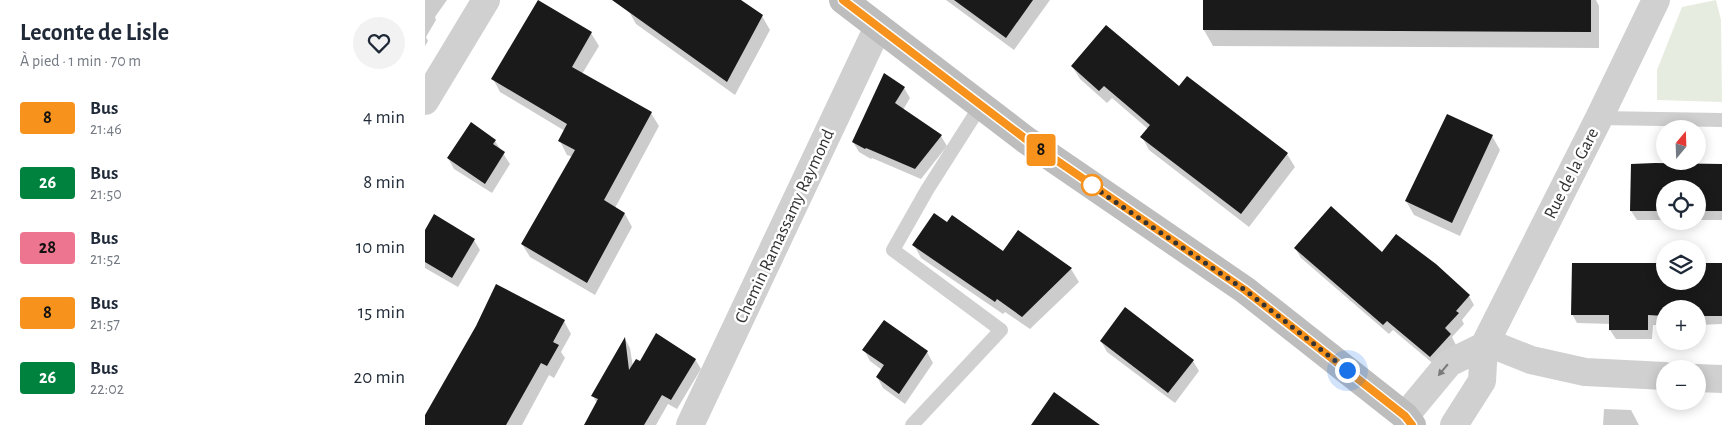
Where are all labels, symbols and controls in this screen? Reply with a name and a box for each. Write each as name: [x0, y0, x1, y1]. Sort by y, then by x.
button: heart: [353, 17, 405, 69]
text: Leconte de Lisle: [20, 21, 169, 45]
text: À pied · 1 min · 70 m: [20, 53, 141, 69]
text: Bus: [90, 99, 118, 118]
text: 4 min: [363, 108, 405, 127]
text: 8: [43, 109, 52, 127]
north arrow: [1656, 120, 1706, 170]
map controls: [1656, 120, 1706, 410]
text: 21:46: [90, 121, 122, 137]
street label: Rue de la Gare: [1541, 125, 1602, 222]
street label: Chemin Ramassamy Raymond: [732, 127, 838, 326]
line badge: 8: [1025, 134, 1057, 166]
text: 8: [1037, 141, 1045, 159]
text: Bus: [90, 164, 118, 183]
text: 8 min: [363, 173, 405, 192]
text: 26: [39, 174, 56, 192]
unlabelled marker: [1081, 174, 1103, 196]
button: locate: [1656, 180, 1706, 230]
text: 21:50: [90, 186, 122, 202]
text: Bus: [90, 229, 118, 248]
text: 10 min: [356, 238, 405, 257]
text: 28: [39, 239, 56, 257]
button: layers: [1656, 240, 1706, 290]
text: 21:52: [90, 251, 120, 267]
text: Bus: [90, 294, 118, 313]
button: +: [1656, 300, 1706, 350]
text: 15 min: [358, 303, 405, 322]
text: 8: [43, 304, 52, 322]
text: 21:57: [90, 316, 120, 332]
your location: [1335, 358, 1360, 383]
text: Bus: [90, 359, 118, 378]
button: −: [1656, 360, 1706, 410]
one-way arrow: [1437, 363, 1448, 376]
text: 20 min: [354, 368, 405, 387]
text: 26: [39, 369, 56, 387]
text: 22:02: [90, 381, 124, 397]

